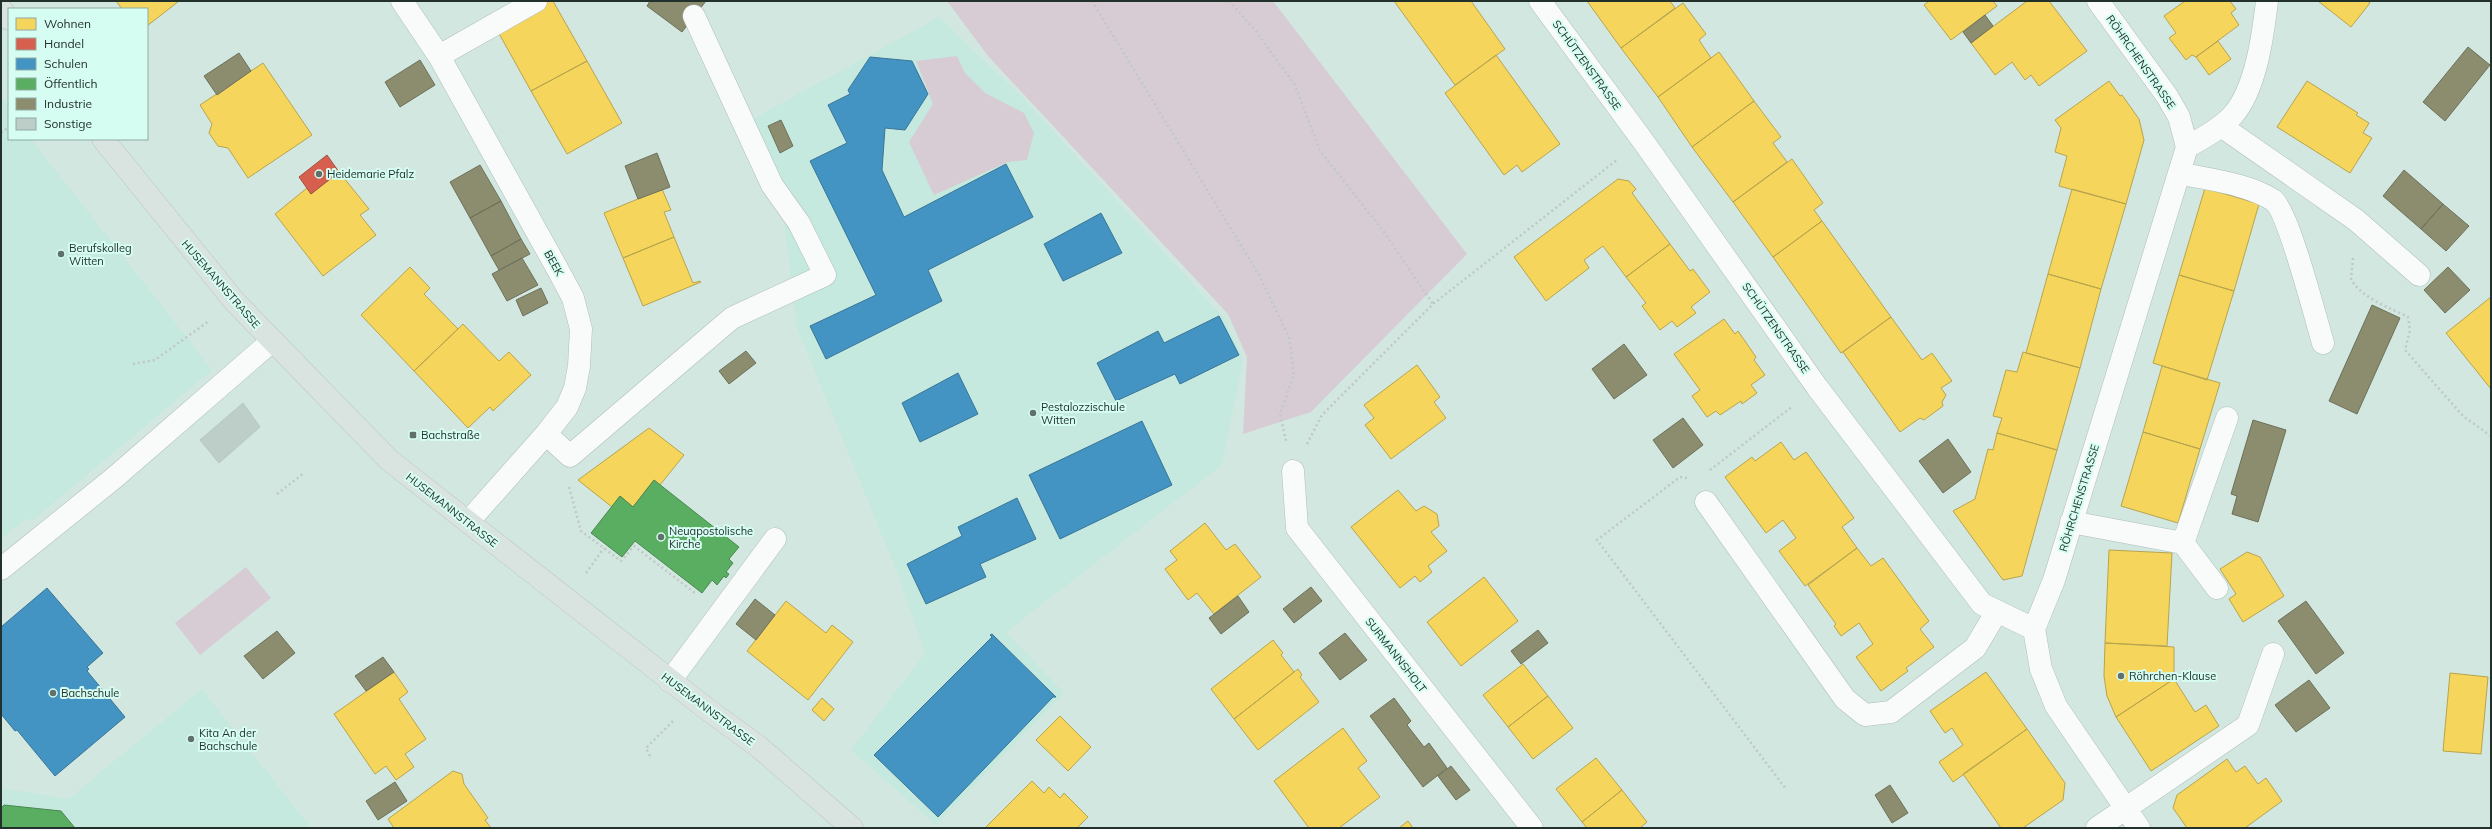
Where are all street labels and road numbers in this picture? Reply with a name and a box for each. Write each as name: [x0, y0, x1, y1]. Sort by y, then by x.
street label: RÖHRCHENSTRASSE: [2103, 12, 2179, 112]
street label: SCHÜTZENSTRASSE: [1550, 17, 1624, 113]
street label: HUSEMANNSTRASSE: [179, 237, 263, 331]
street label: BEEK: [541, 248, 567, 279]
street label: SCHÜTZENSTRASSE: [1739, 280, 1813, 376]
street label: RÖHRCHENSTRASSE: [2056, 443, 2102, 553]
street label: HUSEMANNSTRASSE: [403, 470, 501, 550]
street label: SURMANNSHOLT: [1362, 615, 1430, 696]
street label: HUSEMANNSTRASSE: [659, 669, 757, 749]

